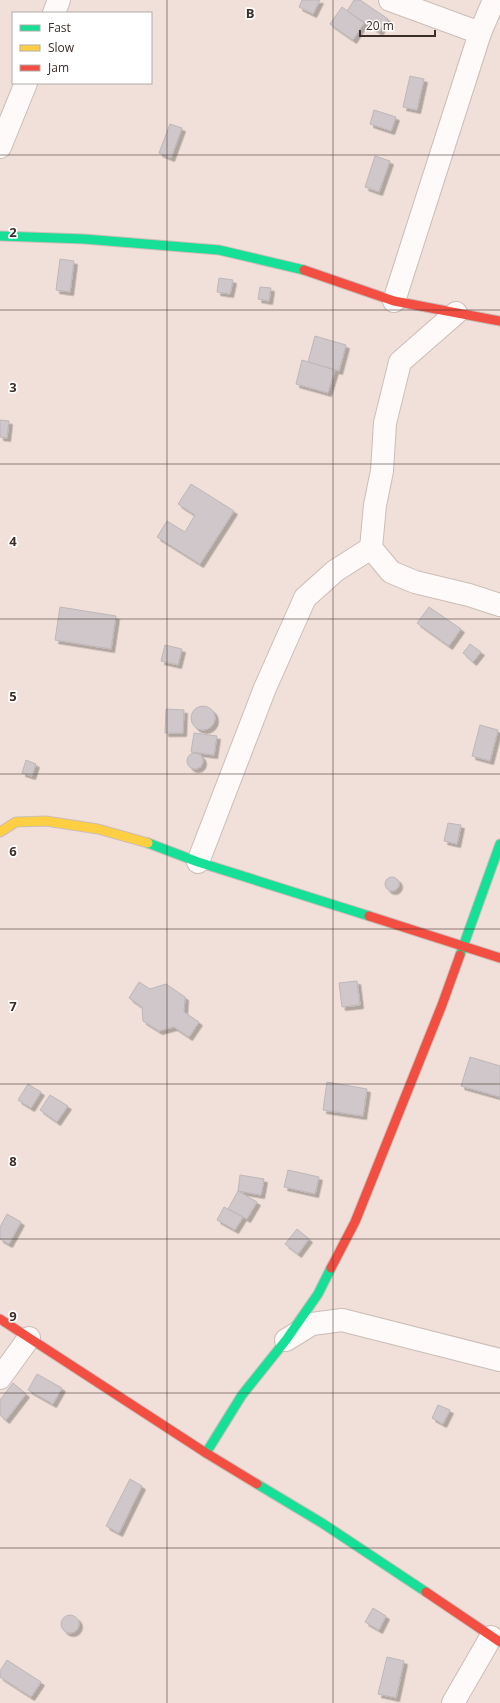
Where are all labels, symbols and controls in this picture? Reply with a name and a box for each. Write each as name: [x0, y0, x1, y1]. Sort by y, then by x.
text: B: [246, 4, 255, 22]
legend: [12, 12, 152, 84]
scale bar: [360, 12, 435, 38]
text: 20 m: [366, 17, 394, 34]
text: Fast: [48, 19, 71, 36]
text: Slow: [48, 39, 75, 56]
text: Jam: [47, 59, 69, 76]
text: 2: [9, 223, 17, 241]
text: 3: [9, 378, 17, 396]
text: 4: [9, 532, 17, 550]
text: 5: [9, 687, 17, 705]
text: 6: [9, 842, 17, 860]
text: 7: [9, 997, 17, 1015]
text: 8: [9, 1152, 17, 1170]
text: 9: [9, 1307, 17, 1325]

